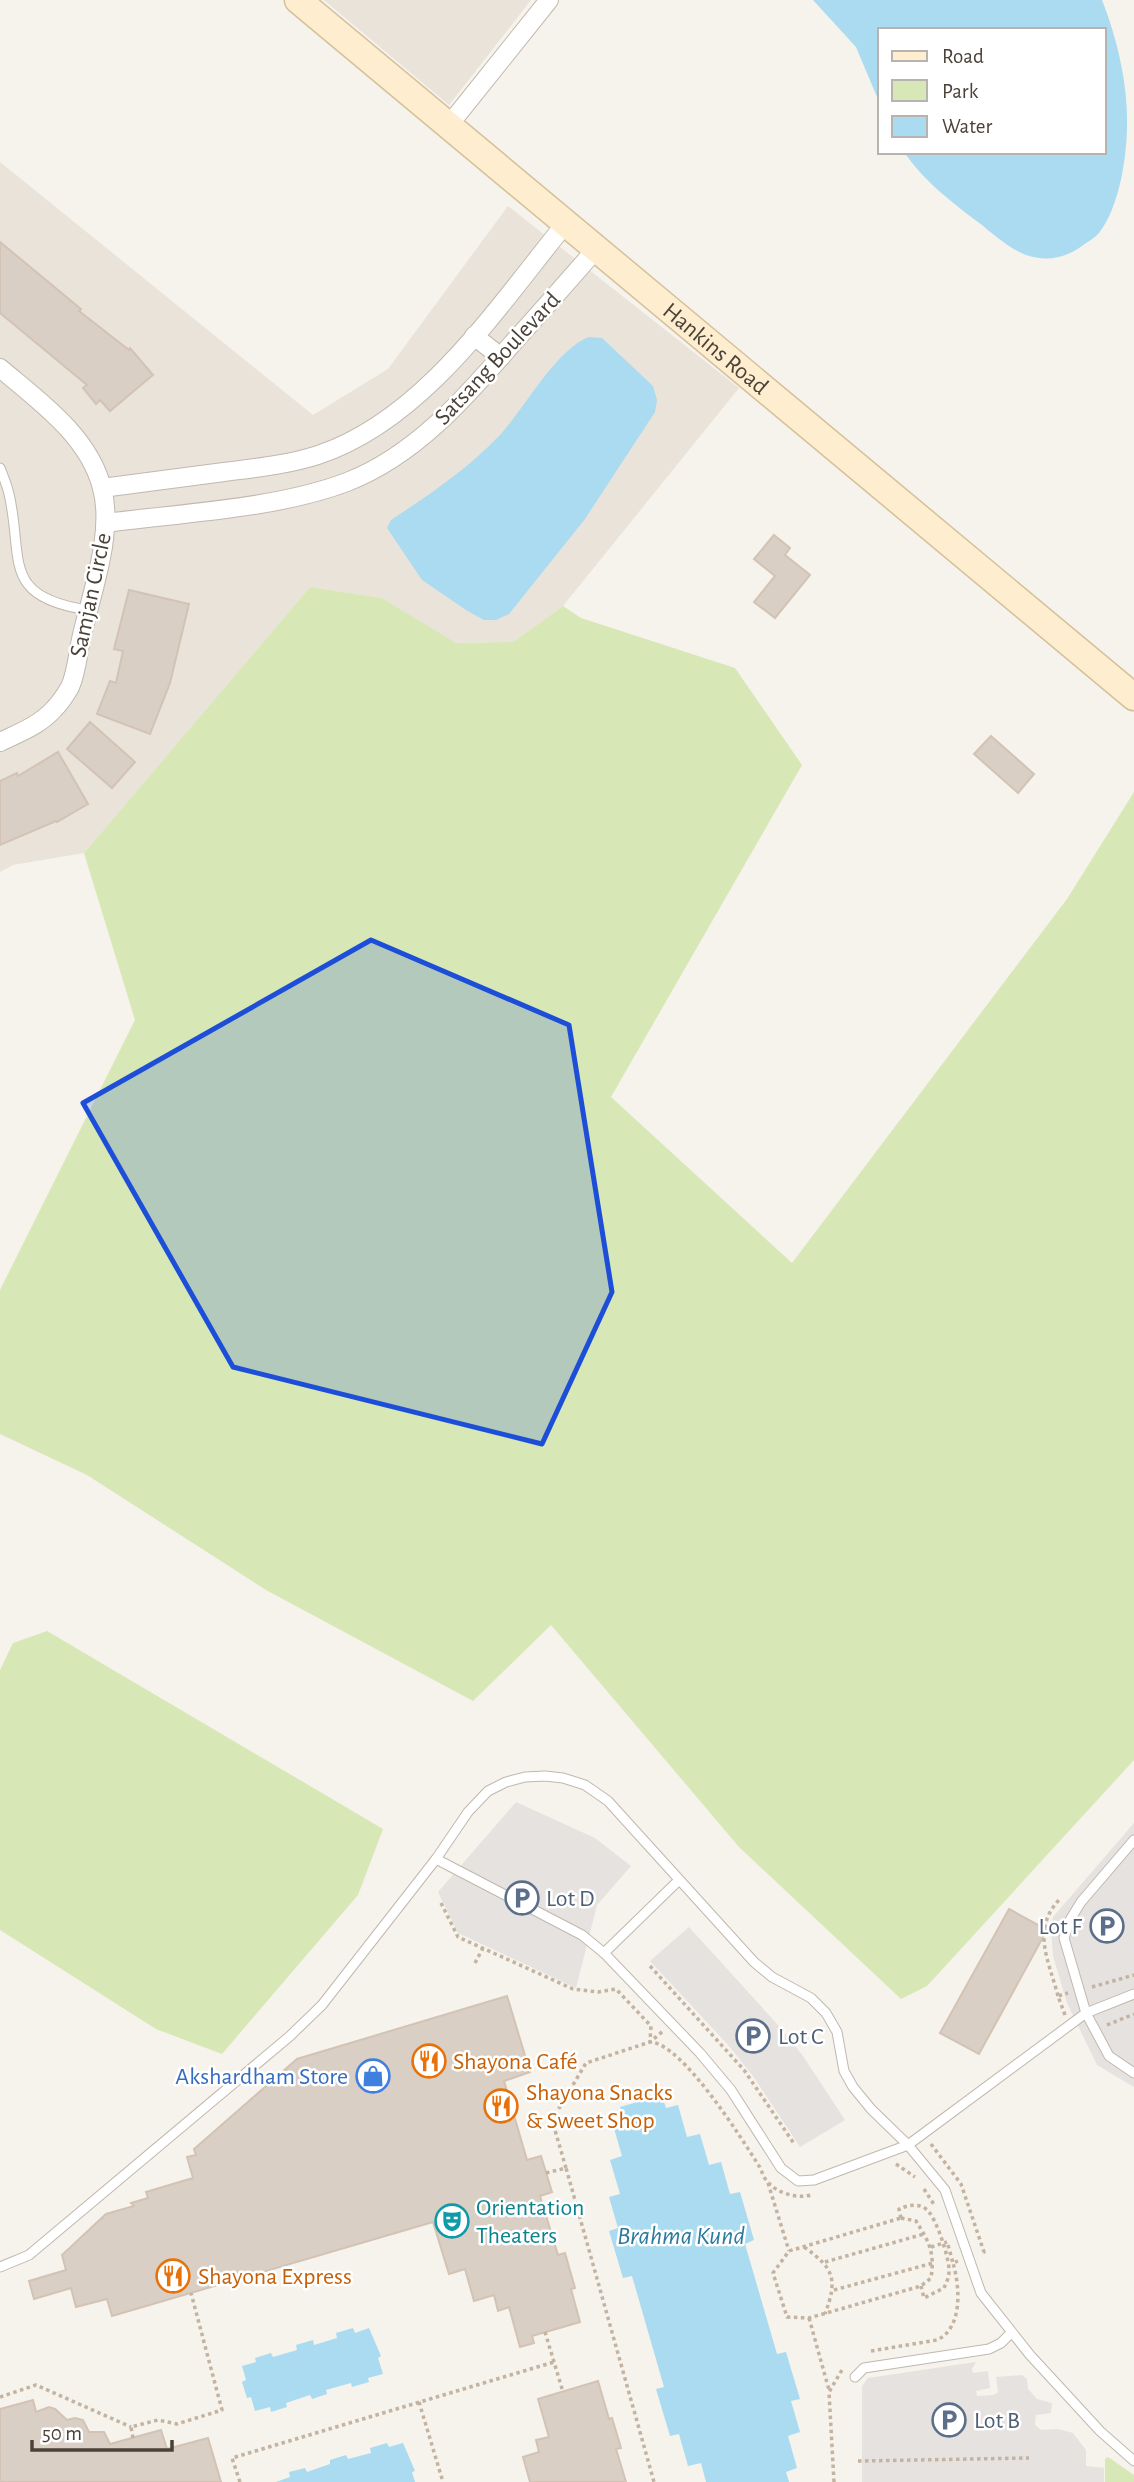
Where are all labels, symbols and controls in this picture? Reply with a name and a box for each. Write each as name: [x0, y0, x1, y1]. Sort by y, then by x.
legend: [878, 28, 1106, 154]
text: Road: [942, 46, 984, 67]
text: Park: [942, 81, 979, 102]
text: Water: [942, 116, 992, 137]
street label: Satsang Boulevard: [430, 288, 565, 430]
street label: Hankins Road: [658, 299, 772, 400]
street label: Samjan Circle: [66, 531, 116, 660]
parking icon: Lot D: [503, 1879, 541, 1917]
place label: Lot D: [546, 1887, 595, 1911]
parking icon: Lot F: [1088, 1907, 1126, 1945]
place label: Lot F: [1039, 1915, 1083, 1939]
parking icon: Lot C: [734, 2017, 772, 2055]
place label: Lot C: [778, 2025, 824, 2049]
restaurant icon: Shayona Café: [410, 2042, 448, 2080]
place label: Shayona Café: [453, 2050, 577, 2074]
shop icon: Akshardham Store: [354, 2057, 392, 2095]
place label: Akshardham Store: [175, 2065, 348, 2089]
place label: Shayona Snacks & Sweet Shop: [526, 2081, 673, 2133]
restaurant icon: Shayona Snacks & Sweet Shop: [482, 2087, 520, 2125]
place label: Orientation Theaters: [476, 2196, 584, 2248]
theatre icon: Orientation Theaters: [433, 2202, 471, 2240]
water label: Brahma Kund: [617, 2223, 745, 2249]
restaurant icon: Shayona Express: [154, 2257, 192, 2295]
place label: Shayona Express: [198, 2265, 352, 2289]
parking icon: Lot B: [930, 2401, 968, 2439]
scale bar: [32, 2408, 172, 2452]
place label: Lot B: [974, 2409, 1020, 2433]
text: 50 m: [42, 2423, 82, 2444]

